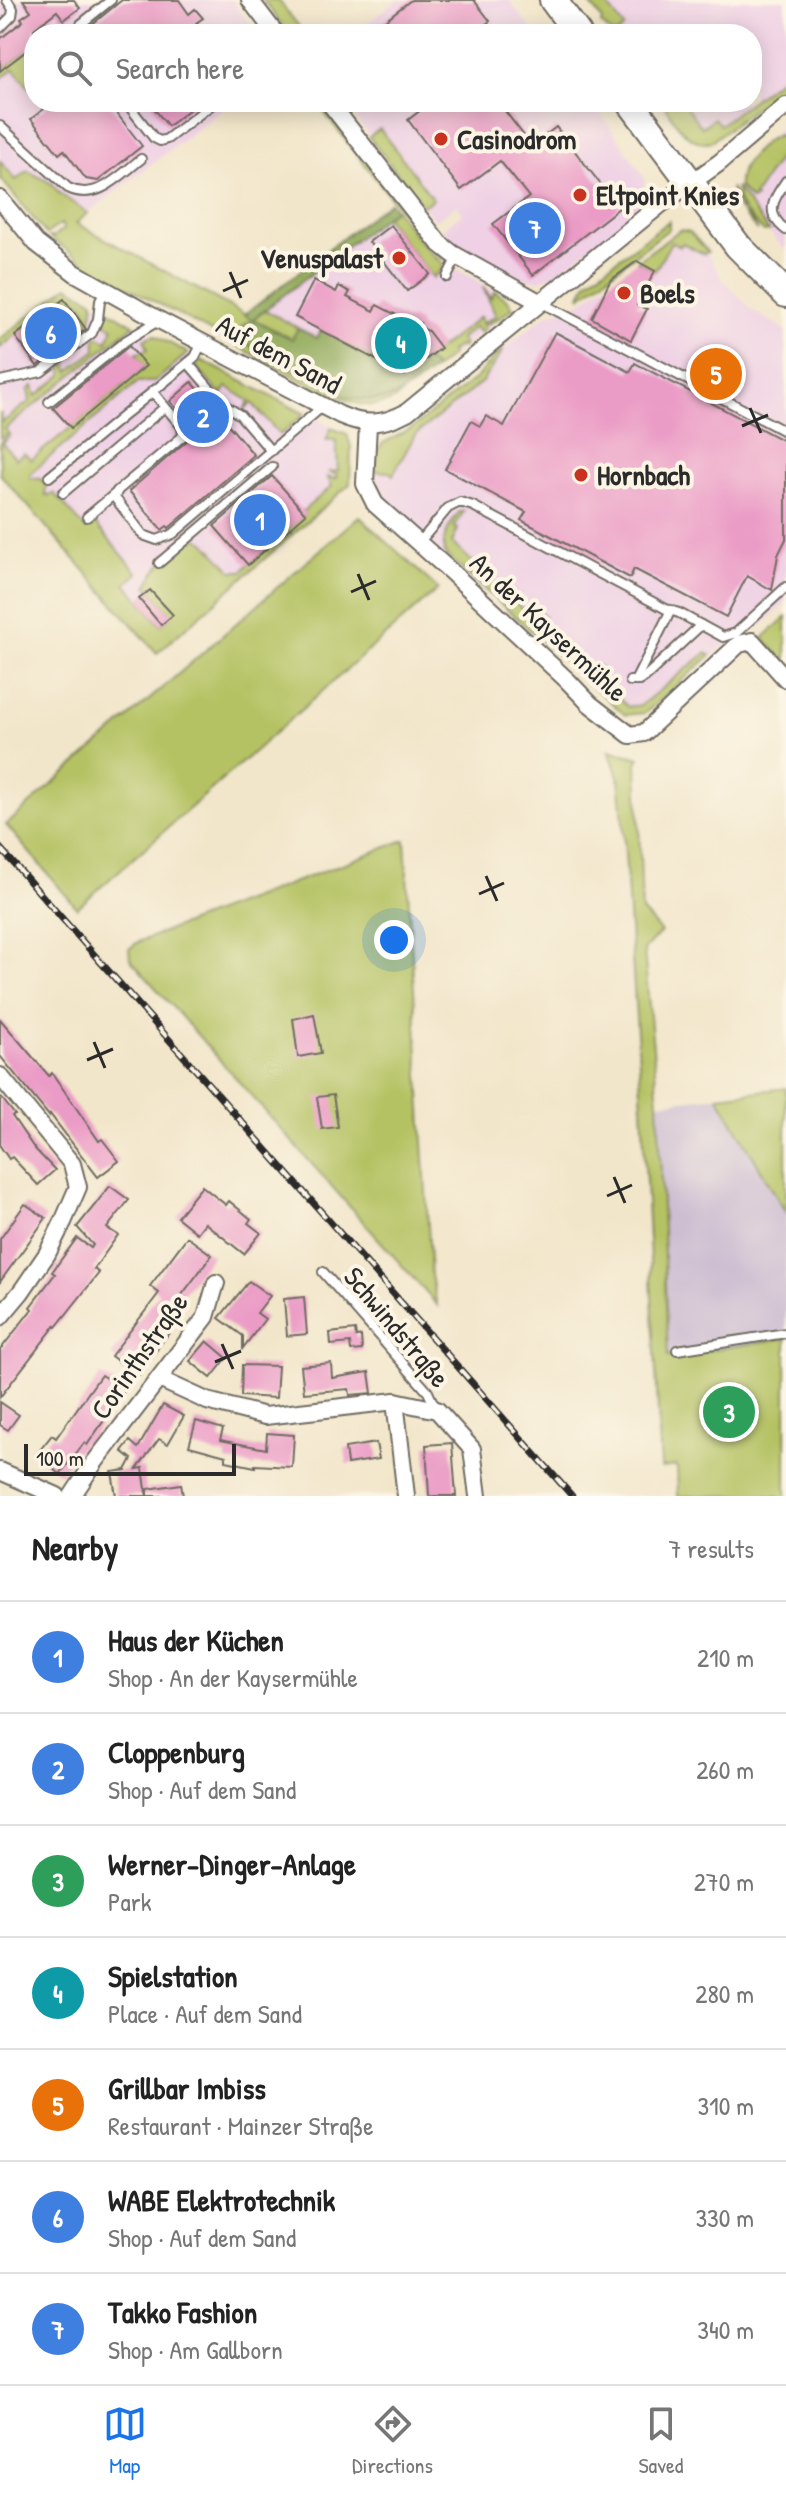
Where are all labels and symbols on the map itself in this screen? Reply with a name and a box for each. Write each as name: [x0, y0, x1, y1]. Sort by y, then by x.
place label: Casinodrom: [457, 120, 576, 158]
marker: Casinodrom: [432, 130, 450, 148]
place label: Eltpoint Knies: [596, 176, 739, 215]
marker: Eltpoint Knies: [571, 186, 589, 204]
pin: 7: [509, 198, 561, 258]
place label: Venuspalast: [260, 239, 384, 278]
marker: Venuspalast: [390, 249, 408, 267]
place label: Boels: [640, 274, 695, 312]
marker: Boels: [615, 284, 633, 302]
pin: 6: [25, 303, 77, 363]
street label: Auf dem Sand: [210, 305, 348, 403]
pin: 4: [375, 313, 427, 373]
pin: 5: [690, 344, 742, 404]
pin: 2: [177, 387, 229, 447]
place label: Hornbach: [597, 456, 690, 494]
marker: Hornbach: [572, 466, 590, 484]
pin: 1: [234, 490, 286, 550]
street label: An der Kaysermühle: [462, 544, 636, 710]
your location: [374, 920, 414, 960]
street label: Schwindstraße: [335, 1259, 459, 1395]
street label: Corinthstraße: [82, 1285, 196, 1427]
pin: 3: [703, 1382, 755, 1442]
scale bar: [24, 1440, 236, 1476]

